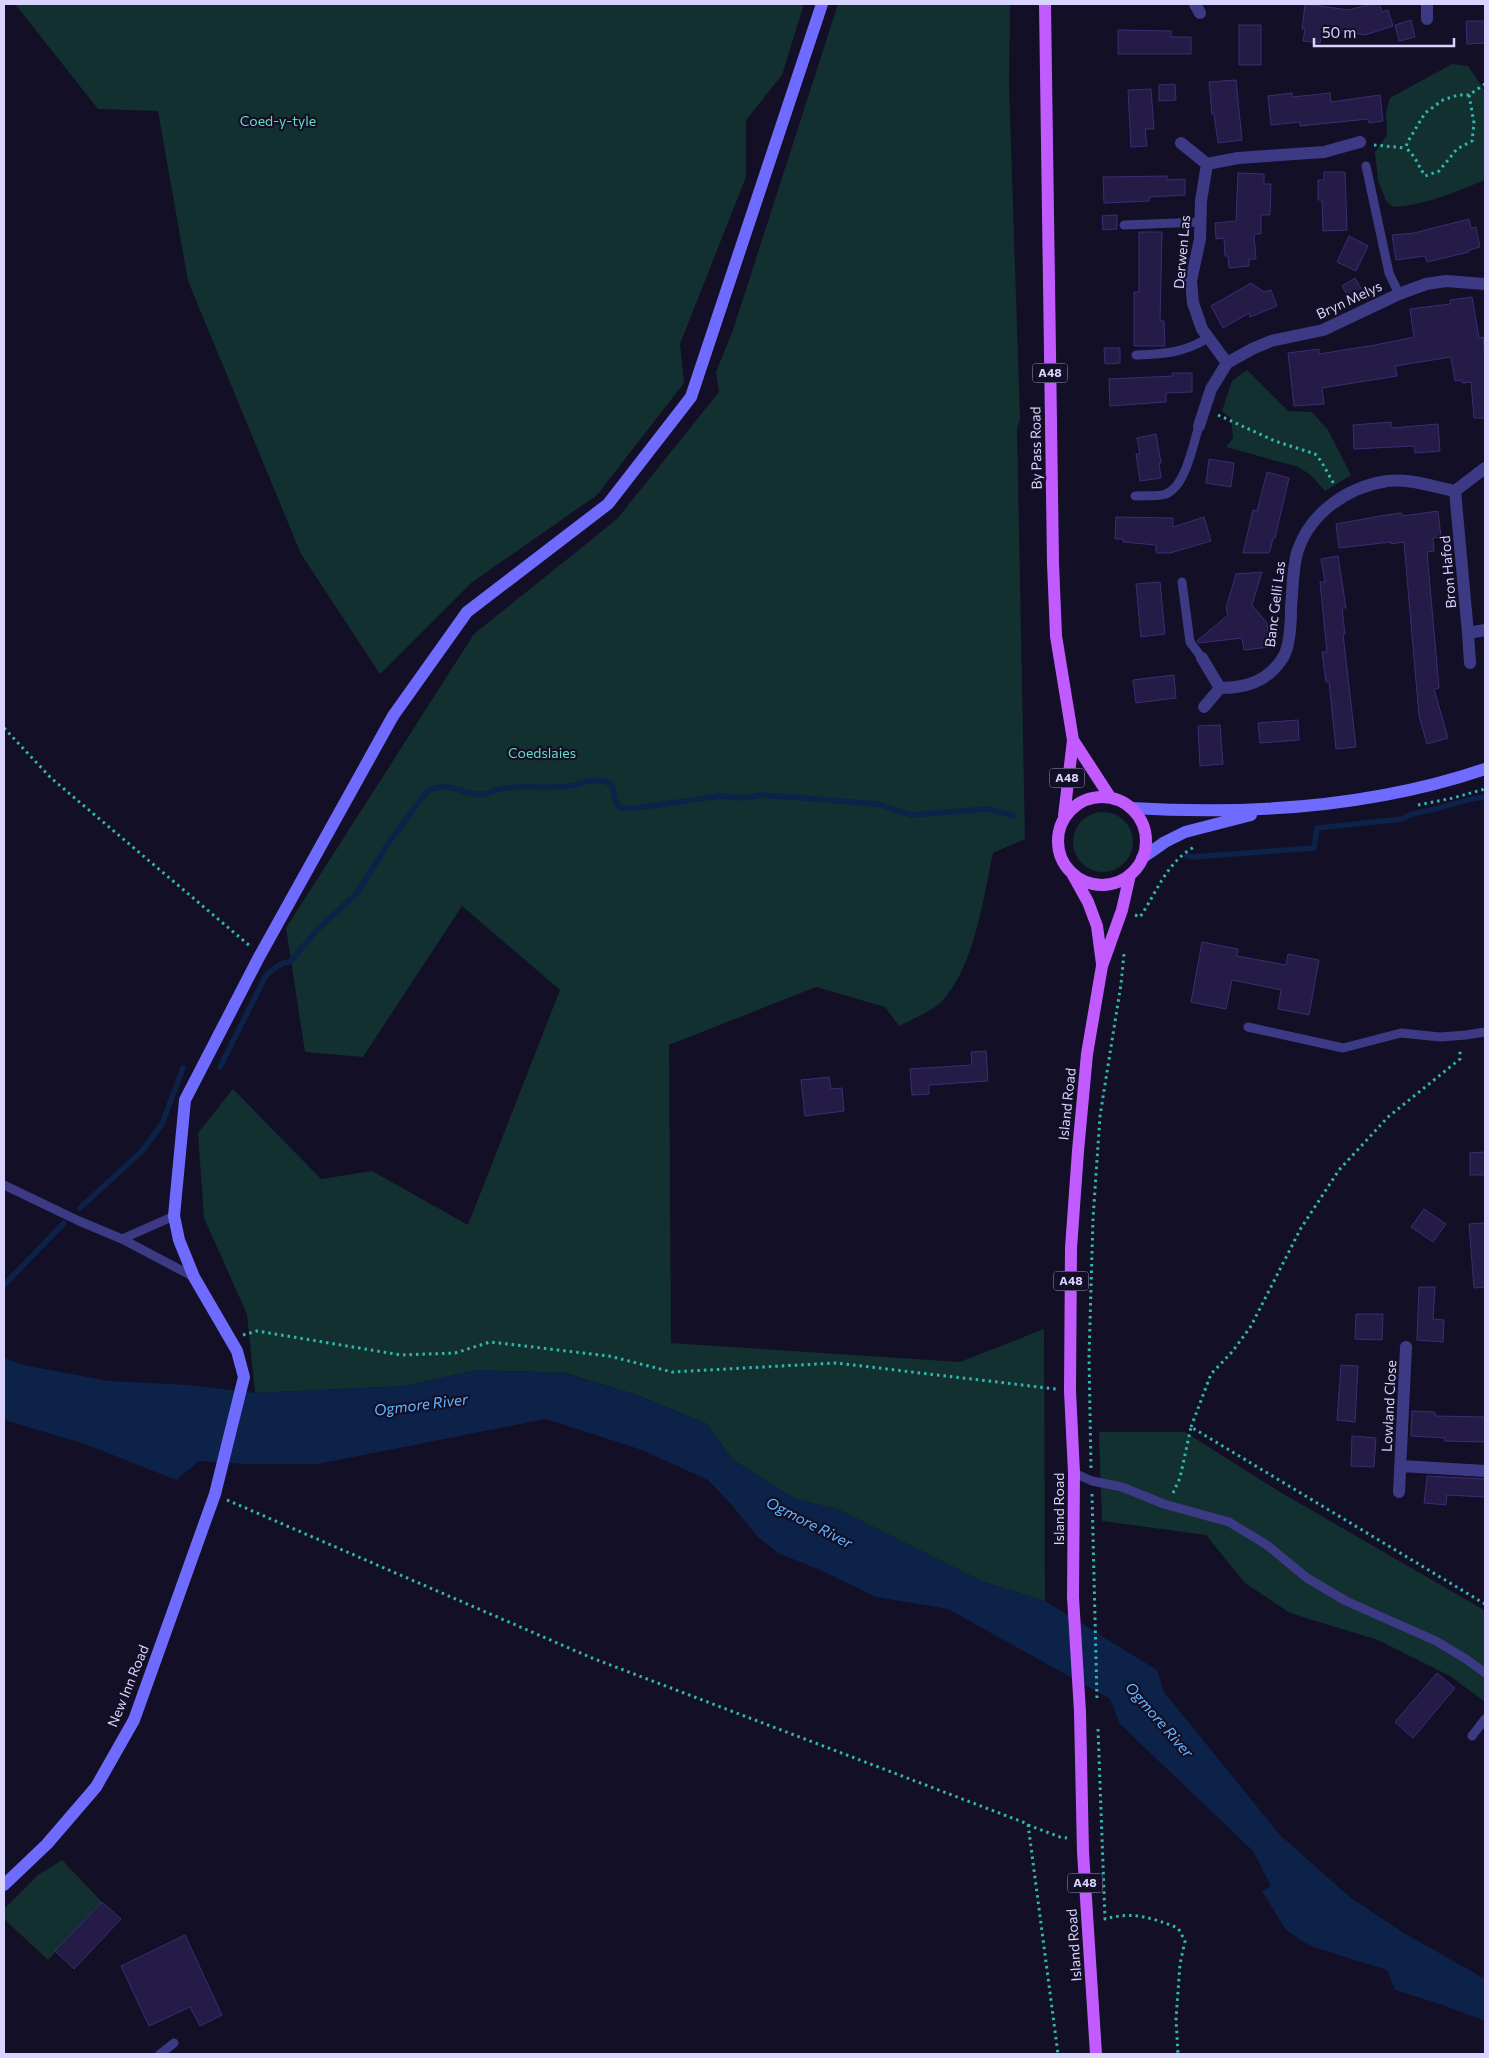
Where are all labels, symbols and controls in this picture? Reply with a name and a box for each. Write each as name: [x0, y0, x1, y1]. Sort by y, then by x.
scale bar: [1314, 15, 1454, 47]
text: 50 m: [1322, 23, 1356, 41]
park label: Coed-y-tyle: [240, 112, 316, 129]
street label: Derwen Las: [1170, 214, 1193, 290]
street label: Bryn Melys: [1313, 277, 1384, 322]
road number: A48: [1032, 363, 1068, 382]
street label: By Pass Road: [1026, 406, 1045, 490]
street label: Bron Hafod: [1436, 535, 1459, 609]
street label: Banc Gelli Las: [1261, 560, 1288, 648]
park label: Coedslaies: [508, 744, 576, 761]
road number: A48: [1050, 768, 1084, 788]
street label: Island Road: [1054, 1067, 1079, 1141]
road number: A48: [1054, 1272, 1088, 1290]
street label: Lowland Close: [1378, 1360, 1399, 1452]
water label: Ogmore River: [373, 1389, 470, 1419]
street label: Island Road: [1050, 1473, 1067, 1545]
water label: Ogmore River: [763, 1493, 856, 1552]
street label: New Inn Road: [103, 1642, 152, 1729]
water label: Ogmore River: [1122, 1678, 1198, 1762]
road number: A48: [1068, 1874, 1102, 1892]
street label: Island Road: [1062, 1908, 1085, 1982]

